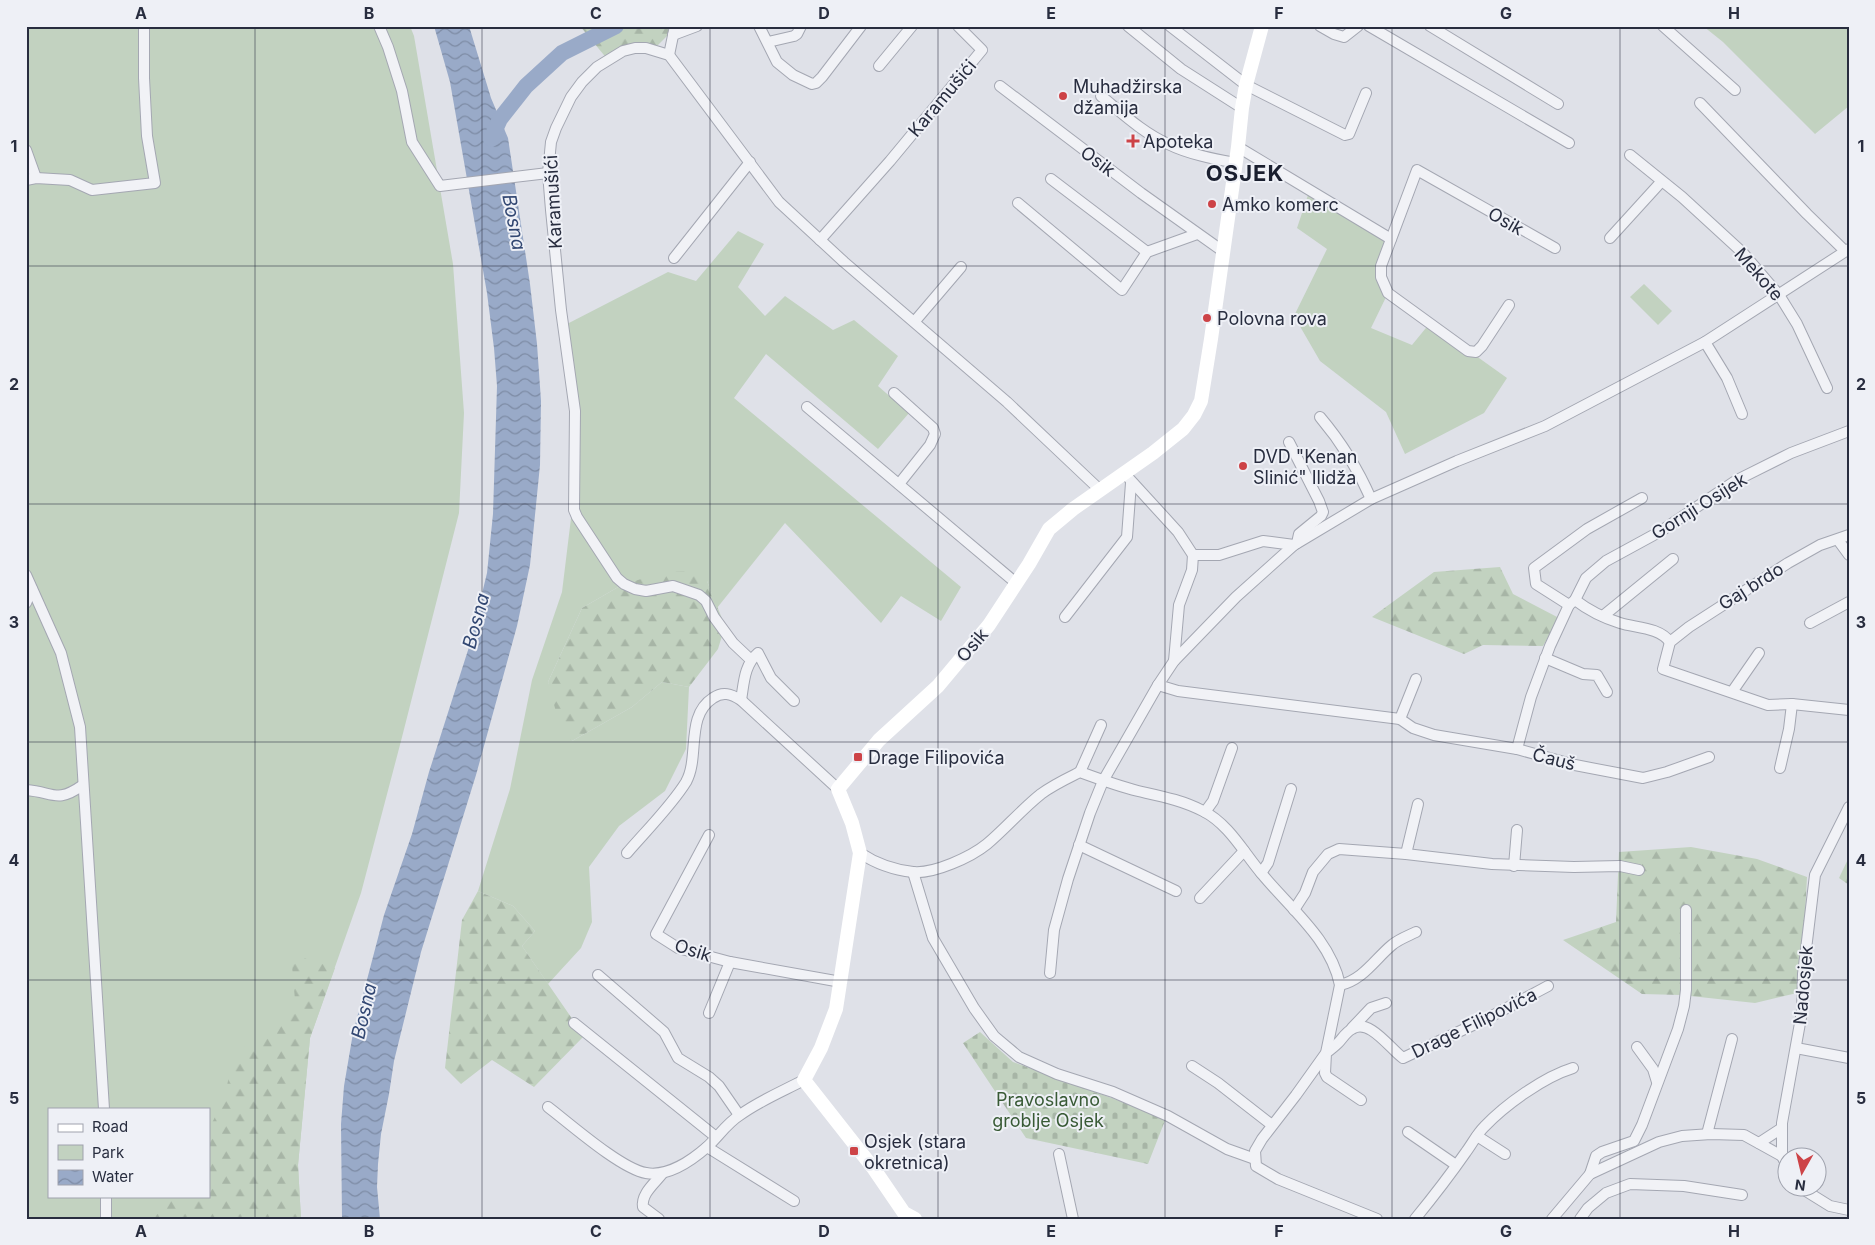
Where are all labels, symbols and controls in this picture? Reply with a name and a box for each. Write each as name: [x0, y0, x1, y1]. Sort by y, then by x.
text: A: [135, 3, 147, 23]
text: B: [364, 3, 374, 23]
text: C: [590, 3, 602, 23]
text: D: [818, 3, 830, 23]
text: E: [1046, 3, 1056, 23]
text: F: [1274, 3, 1284, 23]
text: G: [1500, 3, 1512, 23]
text: H: [1728, 3, 1740, 23]
street label: Karamušići: [904, 55, 980, 141]
place label: Muhadžirska džamija: [1073, 76, 1182, 118]
marker: Muhadžirska džamija: [1057, 90, 1069, 102]
place label: Apoteka: [1143, 131, 1213, 152]
marker: Apoteka: [1127, 135, 1139, 147]
text: 1: [11, 136, 17, 156]
text: 1: [1858, 136, 1864, 156]
street label: Osik: [1077, 141, 1119, 181]
street label: Karamušići: [540, 155, 566, 249]
district label: OSJEK: [1206, 160, 1284, 186]
water label: Bosna: [497, 192, 531, 252]
place label: Amko komerc: [1222, 194, 1339, 215]
marker: Amko komerc: [1206, 198, 1218, 210]
street label: Osik: [1485, 203, 1528, 240]
street label: Mekote: [1730, 243, 1788, 305]
place label: Polovna rova: [1217, 308, 1327, 329]
marker: Polovna rova: [1201, 312, 1213, 324]
text: 2: [9, 374, 19, 394]
text: 2: [1856, 374, 1866, 394]
place label: DVD "Kenan Slinić" Ilidža: [1253, 446, 1358, 488]
marker: DVD "Kenan Slinić" Ilidža: [1237, 460, 1249, 472]
street label: Gornji Osijek: [1648, 468, 1750, 544]
street label: Gaj brdo: [1715, 558, 1787, 614]
water label: Bosna: [458, 590, 495, 651]
text: 3: [9, 612, 19, 632]
text: 3: [1856, 612, 1866, 632]
street label: Osik: [952, 624, 992, 666]
street label: Čauš: [1530, 743, 1578, 774]
place label: Drage Filipovića: [868, 747, 1005, 768]
marker: Drage Filipovića: [852, 751, 864, 763]
text: 4: [9, 850, 20, 870]
text: 4: [1856, 850, 1867, 870]
street label: Osik: [672, 934, 714, 966]
street label: Nadosjek: [1789, 944, 1817, 1026]
water label: Bosna: [346, 980, 382, 1041]
street label: Drage Filipovića: [1408, 984, 1540, 1062]
text: 5: [9, 1088, 19, 1108]
text: 5: [1856, 1088, 1866, 1108]
park label: Pravoslavno groblje Osjek: [992, 1089, 1104, 1131]
legend: [48, 1108, 210, 1198]
text: Road: [92, 1117, 128, 1136]
place label: Osjek (stara okretnica): [864, 1131, 966, 1173]
text: Park: [92, 1143, 125, 1162]
marker: Osjek (stara okretnica): [848, 1145, 860, 1157]
north arrow: [1778, 1148, 1828, 1198]
text: Water: [92, 1167, 134, 1186]
text: N: [1794, 1176, 1807, 1195]
text: A: [135, 1221, 147, 1241]
text: B: [364, 1221, 374, 1241]
text: C: [590, 1221, 602, 1241]
text: D: [818, 1221, 830, 1241]
text: E: [1046, 1221, 1056, 1241]
text: F: [1274, 1221, 1284, 1241]
text: G: [1500, 1221, 1512, 1241]
text: H: [1728, 1221, 1740, 1241]

